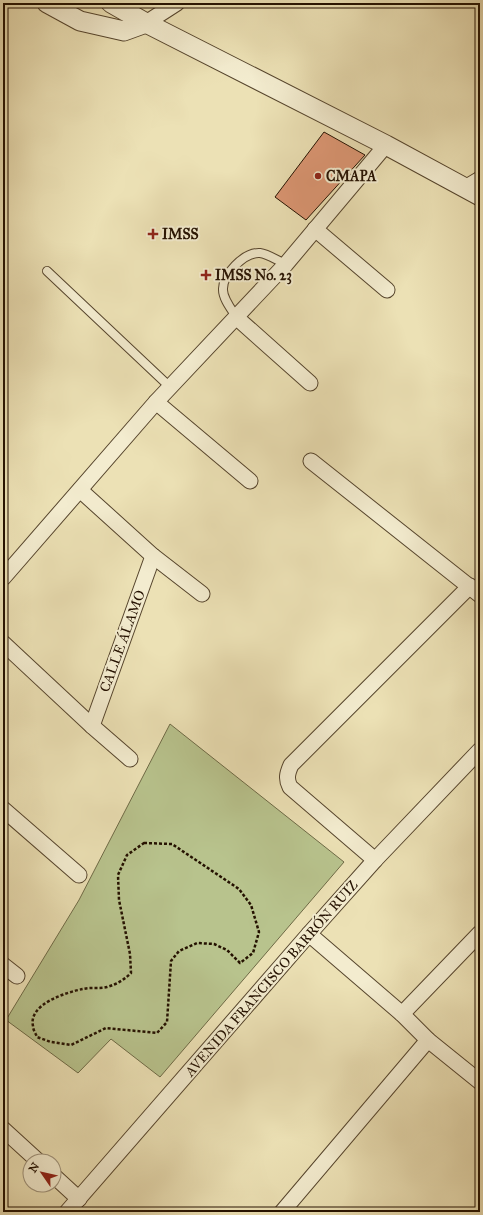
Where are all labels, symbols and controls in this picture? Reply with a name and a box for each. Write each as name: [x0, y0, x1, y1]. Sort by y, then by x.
place label: CMAPA: [326, 168, 377, 185]
marker: CMAPA: [313, 171, 323, 181]
place label: IMSS: [162, 226, 199, 243]
marker: IMSS: [147, 228, 159, 240]
place label: IMSS No. 23: [215, 267, 292, 285]
marker: IMSS No. 23: [200, 269, 212, 281]
street label: CALLE ÁLAMO: [94, 587, 149, 694]
street label: AVENIDA FRANCISCO BARRÓN RUIZ: [179, 875, 362, 1081]
north arrow: [22, 1153, 62, 1193]
text: N: [26, 1160, 42, 1175]

